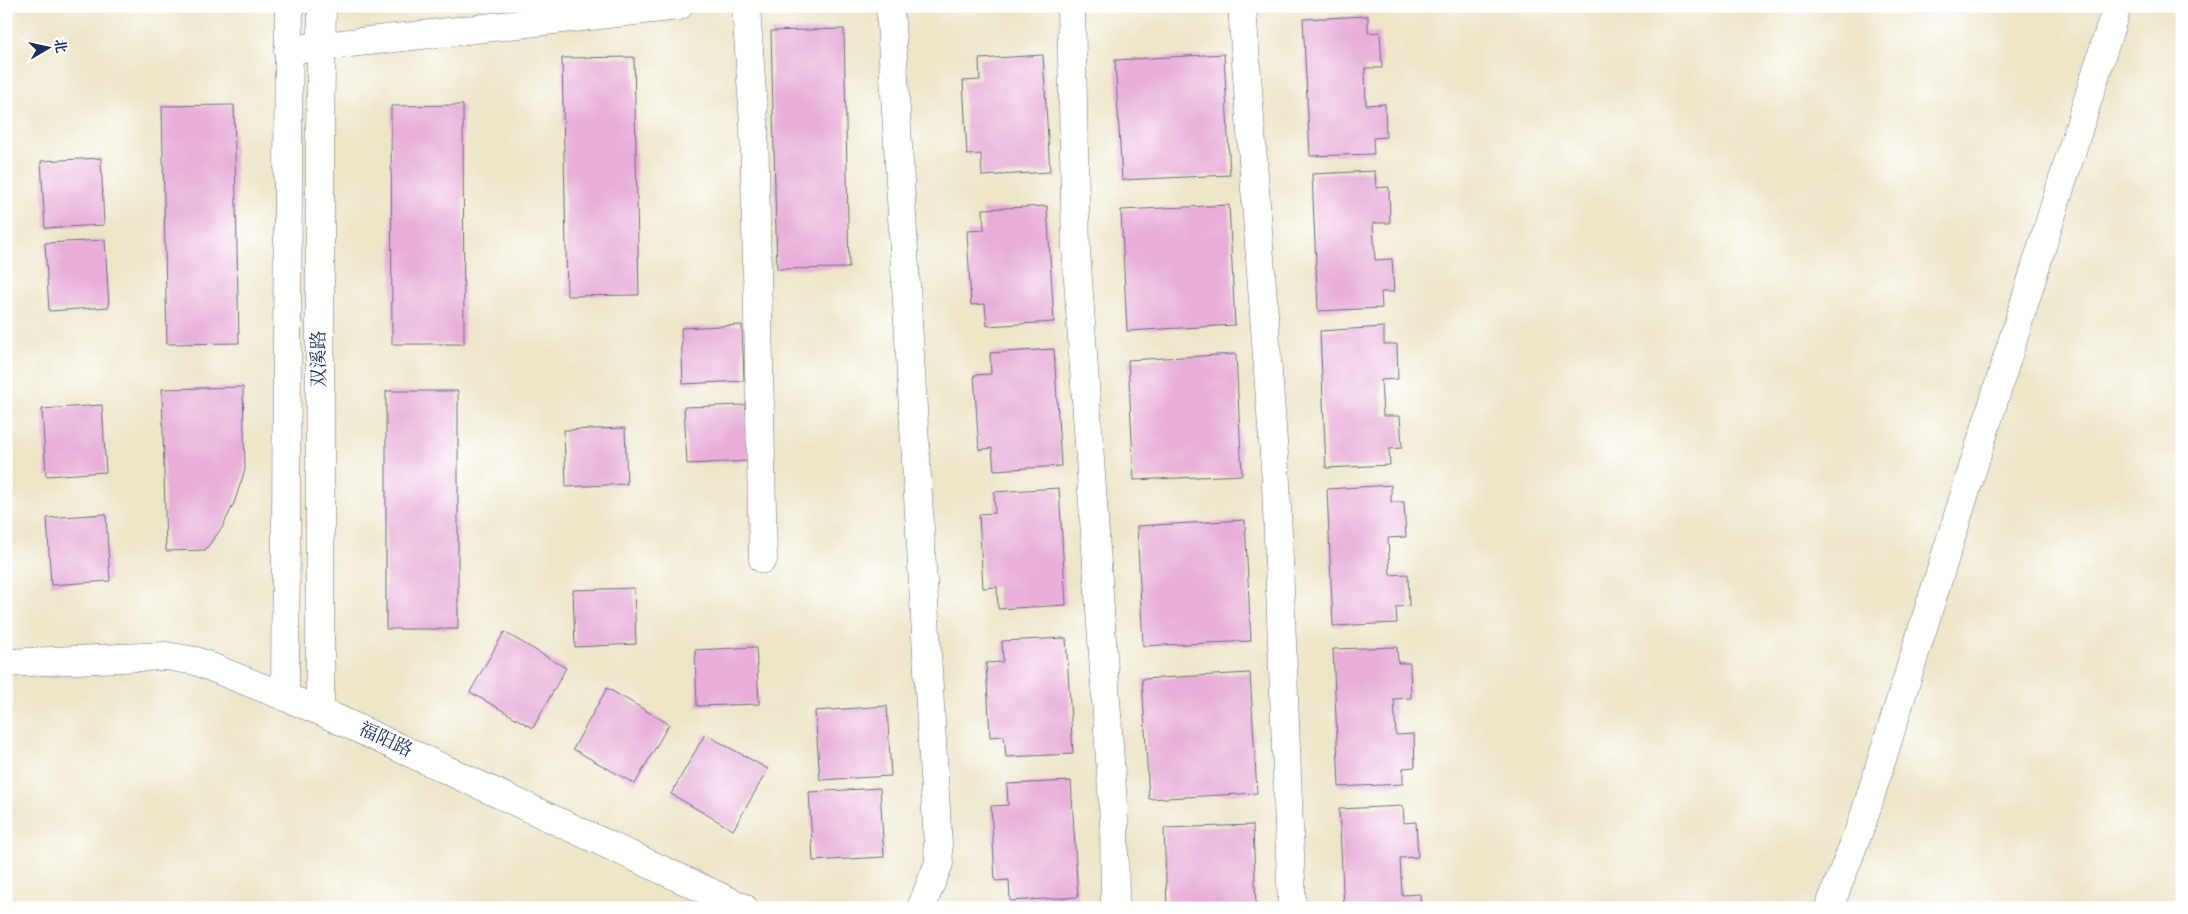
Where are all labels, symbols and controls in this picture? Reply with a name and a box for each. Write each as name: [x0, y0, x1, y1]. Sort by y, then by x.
north arrow: [22, 22, 72, 72]
text: 北: [48, 38, 70, 55]
street label: 双溪路: [307, 330, 334, 388]
street label: 福阳路: [353, 717, 417, 765]

